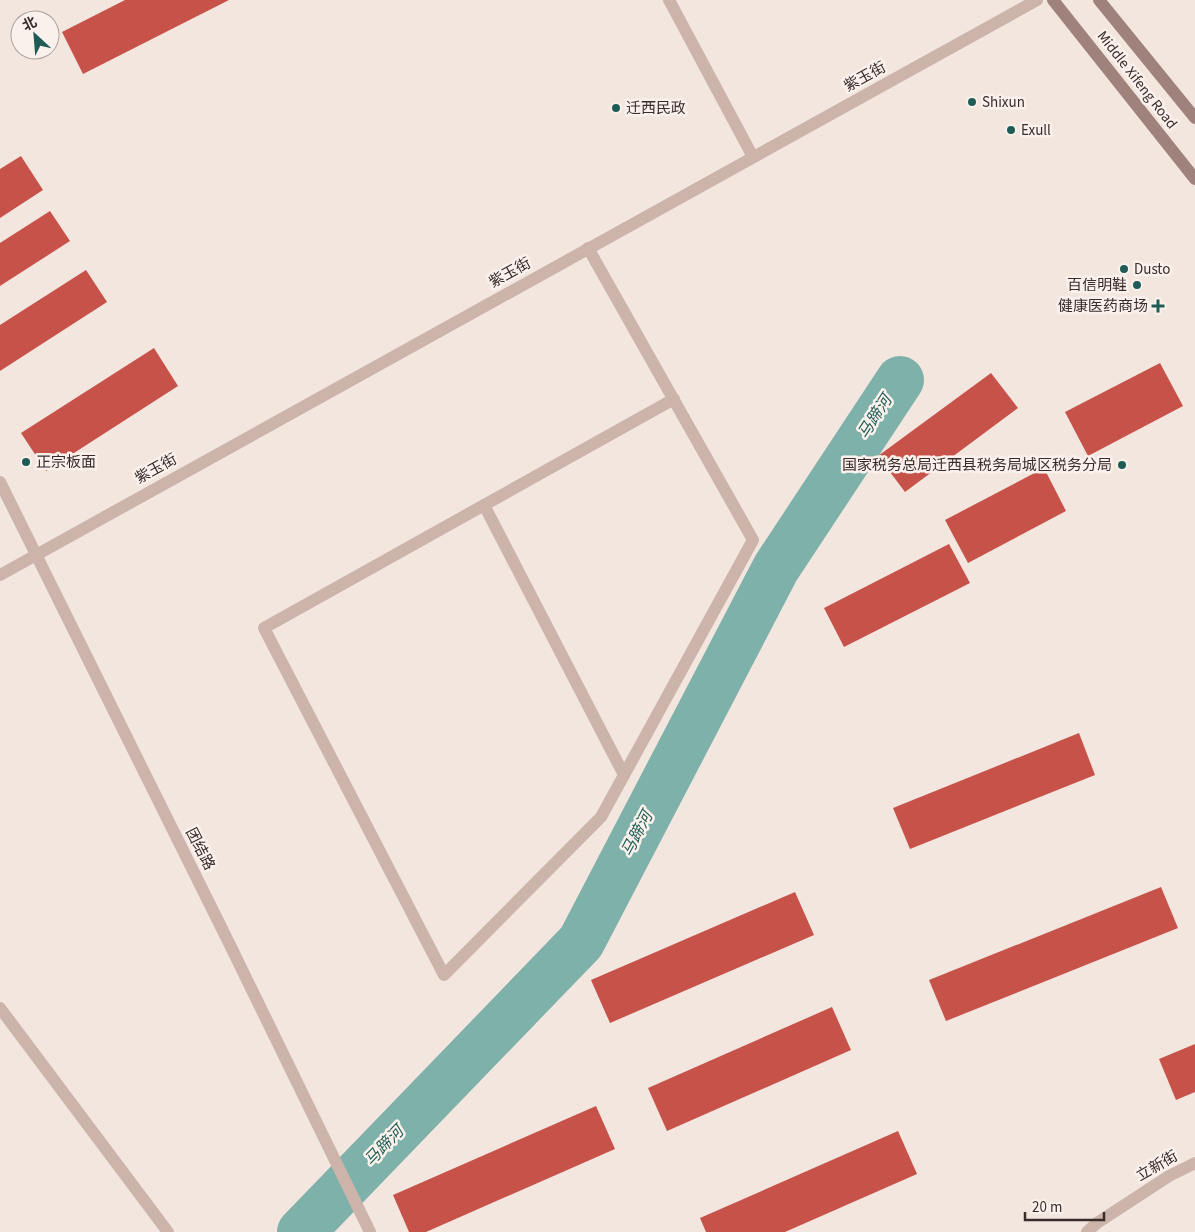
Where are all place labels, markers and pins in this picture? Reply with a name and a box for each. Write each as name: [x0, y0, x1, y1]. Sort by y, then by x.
place label: Shixun: [982, 92, 1025, 113]
marker: Shixun: [966, 96, 978, 108]
place label: 迁西民政: [626, 98, 686, 119]
marker: 迁西民政: [610, 102, 622, 114]
place label: Exull: [1021, 120, 1051, 141]
marker: Exull: [1005, 124, 1017, 136]
place label: Dusto: [1134, 259, 1170, 280]
marker: Dusto: [1118, 263, 1130, 275]
place label: 百信明鞋: [1067, 275, 1127, 296]
marker: 百信明鞋: [1131, 279, 1143, 291]
place label: 健康医药商场: [1058, 296, 1148, 317]
marker: 健康医药商场: [1152, 300, 1164, 312]
place label: 正宗板面: [36, 452, 96, 473]
place label: 国家税务总局迁西县税务局城区税务分局: [842, 455, 1112, 476]
marker: 正宗板面: [20, 456, 32, 468]
marker: 国家税务总局迁西县税务局城区税务分局: [1116, 459, 1128, 471]

